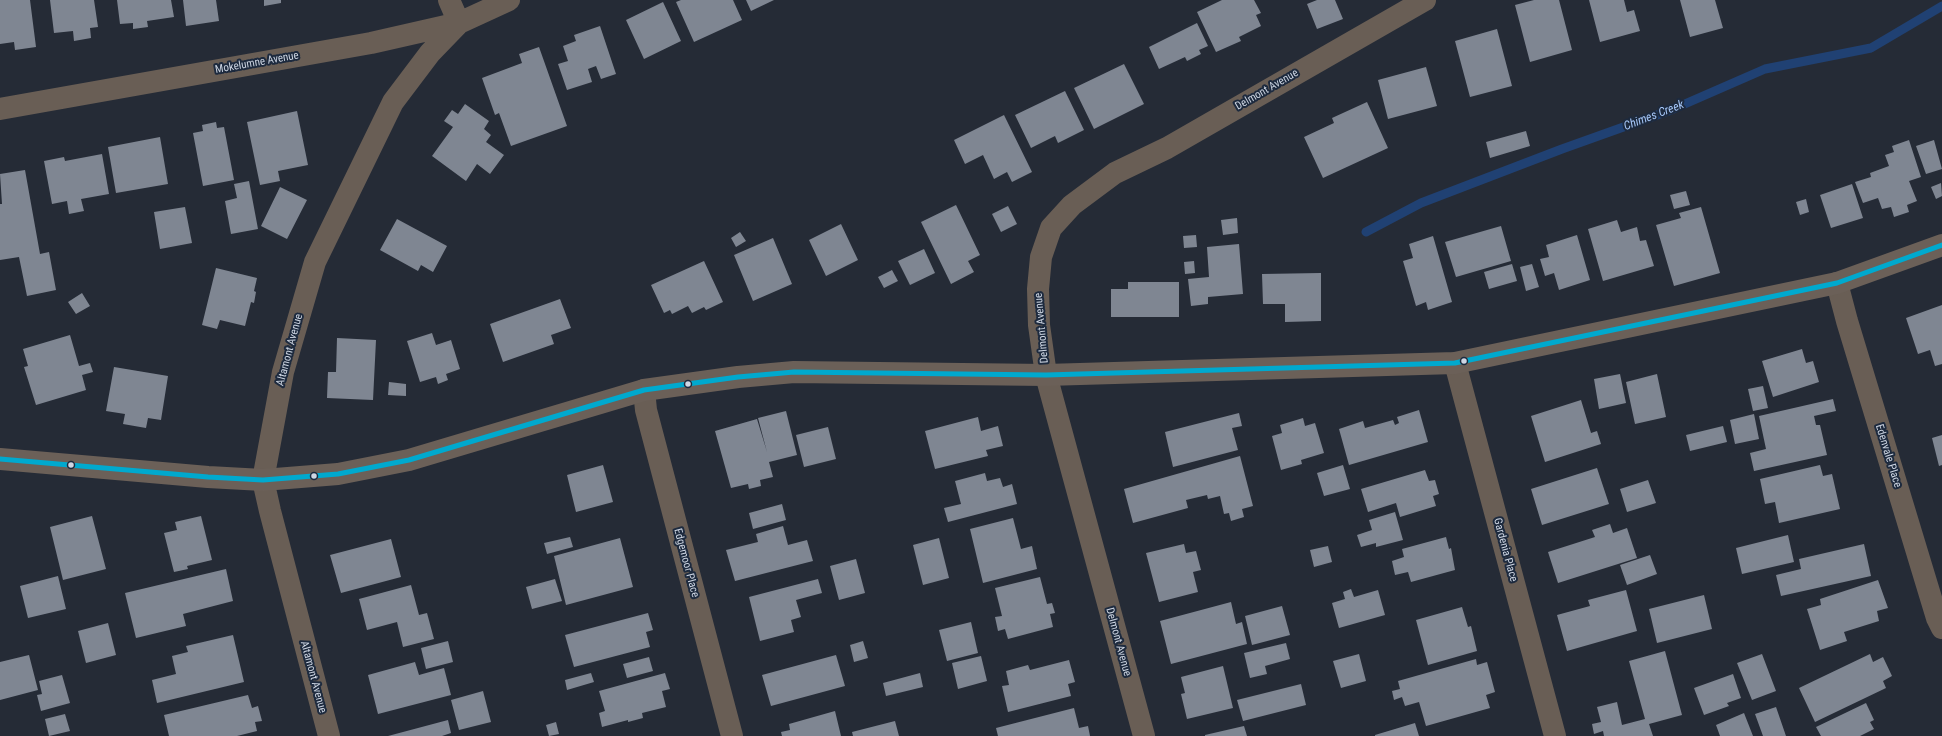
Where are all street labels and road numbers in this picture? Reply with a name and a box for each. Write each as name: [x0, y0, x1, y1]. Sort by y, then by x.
street label: Mokelumne Avenue: [214, 49, 300, 77]
street label: Delmont Avenue: [1233, 67, 1301, 113]
street label: Delmont Avenue: [1032, 292, 1052, 364]
street label: Altamont Avenue: [274, 313, 306, 387]
street label: Edenvale Place: [1872, 423, 1904, 489]
street label: Gardenia Place: [1490, 517, 1520, 583]
street label: Edgemoor Place: [670, 527, 702, 599]
street label: Delmont Avenue: [1102, 606, 1134, 678]
street label: Altamont Avenue: [297, 640, 329, 714]

